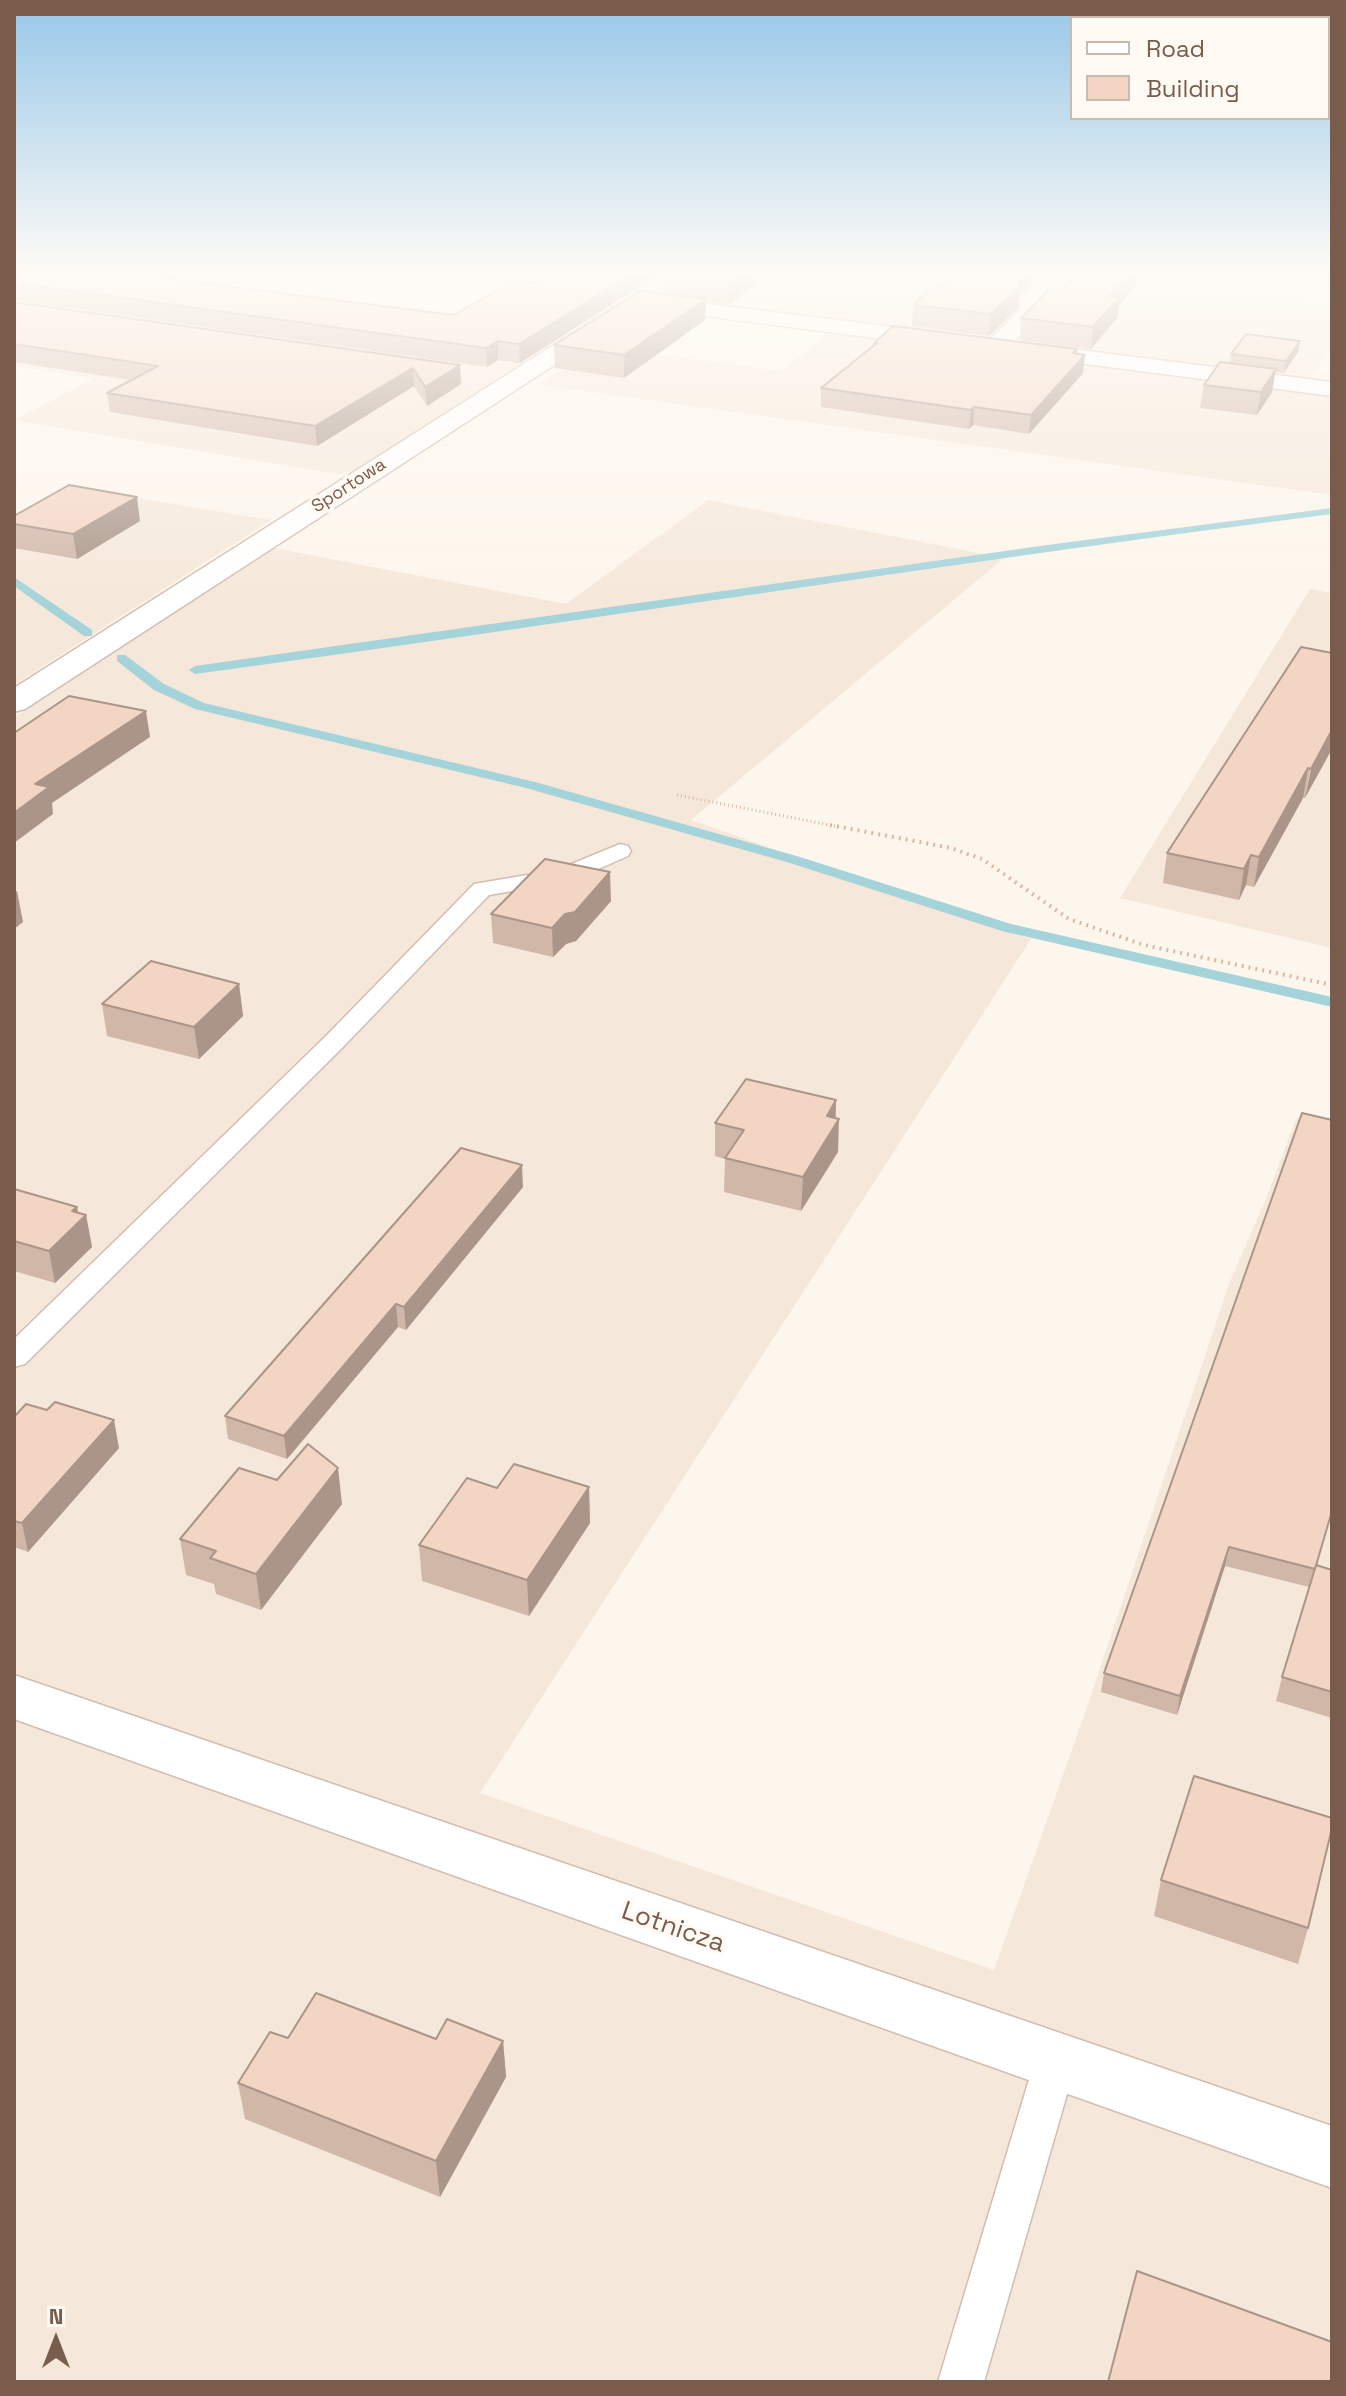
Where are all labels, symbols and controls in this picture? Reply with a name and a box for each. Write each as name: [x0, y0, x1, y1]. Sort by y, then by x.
legend: [1070, 16, 1330, 120]
text: Road: [1146, 33, 1205, 64]
text: Building: [1146, 73, 1240, 104]
street label: Sportowa: [308, 454, 390, 518]
street label: Lotnicza: [617, 1896, 729, 1960]
north arrow: [16, 2300, 96, 2380]
text: N: [49, 2302, 63, 2330]

